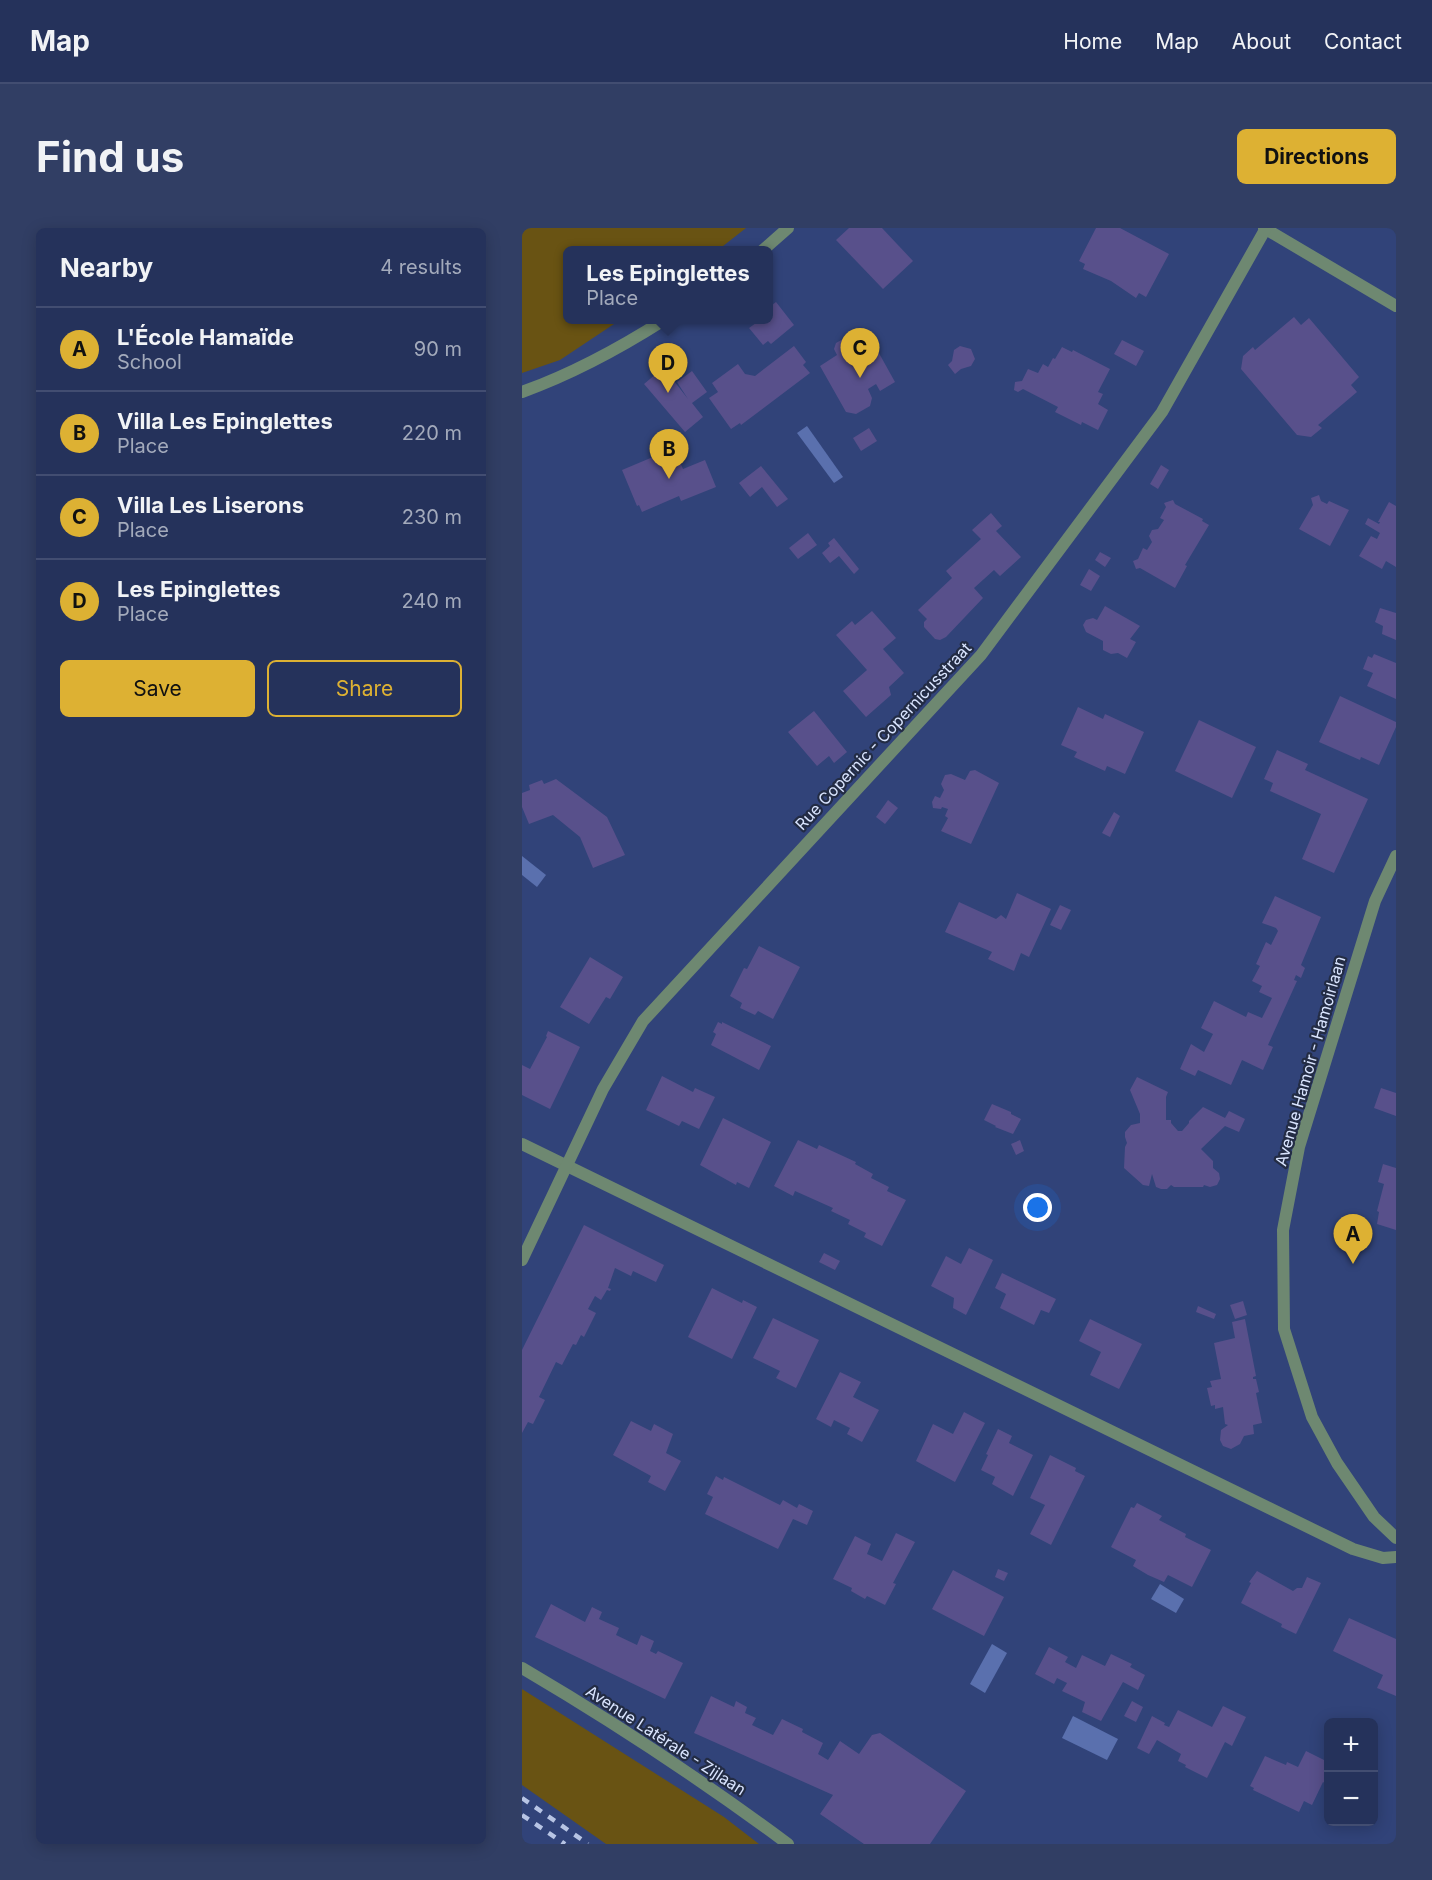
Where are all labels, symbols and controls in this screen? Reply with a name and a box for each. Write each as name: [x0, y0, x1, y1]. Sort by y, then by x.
text: Map: [30, 24, 90, 58]
text: Home: [1063, 29, 1122, 54]
text: Map: [1155, 29, 1199, 54]
text: About: [1232, 29, 1291, 54]
text: Contact: [1324, 29, 1402, 54]
button: Directions: [1237, 129, 1396, 184]
text: Find us: [36, 131, 184, 182]
popup: [563, 246, 773, 324]
text: Nearby: [60, 252, 153, 283]
text: 4 results: [380, 255, 462, 279]
text: Les Epinglettes: [586, 260, 750, 286]
text: Place: [586, 286, 638, 310]
text: L'École Hamaïde: [117, 324, 294, 350]
pin: C: [840, 328, 880, 378]
text: A: [72, 337, 87, 361]
text: 90 m: [414, 337, 462, 361]
pin: D: [648, 344, 688, 393]
text: School: [117, 350, 182, 374]
text: Villa Les Epinglettes: [117, 408, 333, 434]
text: B: [73, 421, 86, 445]
text: 220 m: [402, 421, 462, 445]
pin: B: [650, 430, 688, 479]
text: Place: [117, 434, 169, 458]
text: Villa Les Liserons: [117, 492, 304, 518]
text: C: [72, 505, 87, 529]
text: 230 m: [402, 505, 462, 529]
text: Place: [117, 518, 169, 542]
text: Les Epinglettes: [117, 576, 281, 602]
text: D: [72, 589, 87, 613]
text: 240 m: [401, 589, 462, 613]
text: Place: [117, 602, 169, 626]
street label: Rue Copernic - Copernicusstraat: [791, 638, 975, 834]
button: Save: [60, 660, 255, 717]
button: Share: [267, 660, 462, 717]
street label: Avenue Hamoir - Hamoirlaan: [1270, 954, 1350, 1168]
your location: [1023, 1193, 1052, 1222]
pin: A: [1334, 1214, 1372, 1264]
street label: Avenue Latérale - Zijlaan: [582, 1681, 750, 1799]
map controls: [1324, 1718, 1378, 1826]
button: +: [1324, 1718, 1378, 1772]
button: −: [1324, 1772, 1378, 1826]

